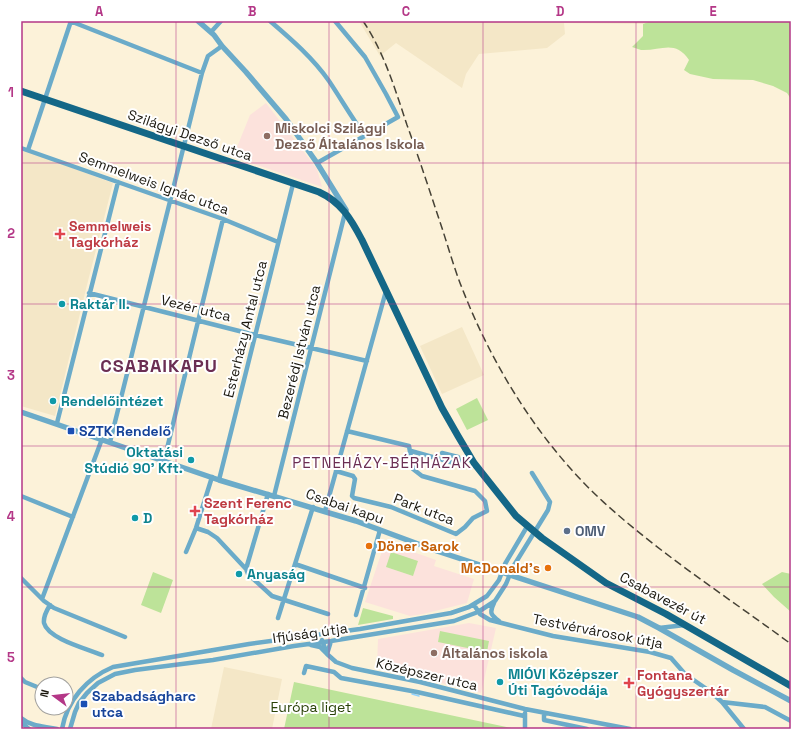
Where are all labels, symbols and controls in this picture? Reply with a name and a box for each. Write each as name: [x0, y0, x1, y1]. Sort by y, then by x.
text: A: [95, 3, 104, 20]
text: B: [248, 3, 257, 20]
text: C: [402, 3, 410, 20]
text: D: [556, 3, 565, 20]
text: E: [709, 3, 717, 20]
text: 1: [8, 84, 14, 101]
street label: Szilágyi Dezső utca: [125, 105, 255, 165]
place label: Miskolci Szilágyi Dezső Általános Iskola: [275, 119, 425, 153]
marker: Miskolci Szilágyi Dezső Általános Iskola: [262, 131, 272, 141]
street label: Semmelweis Ignác utca: [76, 147, 232, 219]
place label: Semmelweis Tagkórház: [69, 217, 151, 251]
text: 2: [7, 225, 15, 242]
marker: Semmelweis Tagkórház: [54, 228, 66, 240]
street label: Esterházy Antal utca: [219, 259, 271, 399]
street label: Bezerédj István utca: [274, 283, 324, 421]
street label: Vezér utca: [159, 291, 233, 325]
place label: Raktár II.: [70, 295, 130, 313]
marker: Raktár II.: [57, 299, 67, 309]
district label: CSABAIKAPU: [100, 354, 218, 377]
text: 3: [7, 367, 15, 384]
place label: Rendelőintézet: [61, 392, 163, 410]
marker: Rendelőintézet: [48, 396, 58, 406]
place label: SZTK Rendelő: [79, 422, 171, 440]
marker: SZTK Rendelő: [66, 426, 76, 436]
place label: Oktatási Stúdió 90' Kft.: [84, 443, 183, 477]
district label: PETNEHÁZY-BÉRHÁZAK: [292, 453, 472, 472]
marker: Oktatási Stúdió 90' Kft.: [186, 455, 196, 465]
street label: Csabai kapu: [304, 484, 386, 528]
street label: Park utca: [391, 489, 457, 529]
place label: Szent Ferenc Tagkórház: [204, 494, 292, 528]
marker: Szent Ferenc Tagkórház: [189, 505, 201, 517]
text: 4: [7, 508, 15, 525]
place label: D: [143, 509, 152, 527]
marker: D: [130, 513, 140, 523]
place label: OMV: [575, 522, 606, 540]
marker: OMV: [562, 526, 572, 536]
place label: Döner Sarok: [377, 537, 459, 555]
marker: Döner Sarok: [364, 541, 374, 551]
place label: McDonald's: [461, 559, 540, 577]
marker: McDonald's: [543, 563, 553, 573]
place label: Anyaság: [247, 565, 305, 583]
street label: Csabavezér út: [617, 568, 709, 628]
marker: Anyaság: [234, 569, 244, 579]
street label: Testvérvárosok útja: [531, 610, 665, 652]
street label: Ifjúság útja: [271, 619, 349, 647]
place label: Általános iskola: [442, 644, 548, 662]
marker: Általános iskola: [429, 648, 439, 658]
text: 5: [7, 649, 15, 666]
street label: Középszer utca: [374, 654, 480, 694]
place label: MIÓVI Középszer Úti Tagóvodája: [508, 665, 619, 699]
place label: Fontana Gyógyszertár: [637, 666, 730, 700]
north arrow: [34, 676, 74, 716]
marker: MIÓVI Középszer Úti Tagóvodája: [495, 677, 505, 687]
marker: Fontana Gyógyszertár: [624, 678, 634, 688]
place label: Szabadságharc utca: [92, 687, 196, 721]
text: N: [37, 688, 52, 699]
park label: Európa liget: [270, 698, 352, 716]
marker: Szabadságharc utca: [79, 699, 89, 709]

